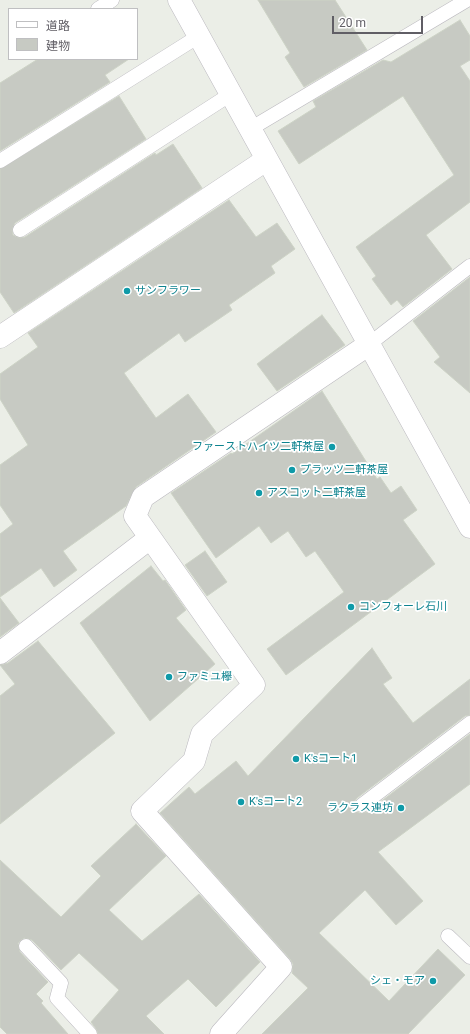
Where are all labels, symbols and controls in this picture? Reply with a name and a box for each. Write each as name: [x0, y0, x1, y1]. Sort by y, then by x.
legend: [8, 8, 138, 60]
scale bar: [334, 8, 425, 34]
text: 20 m: [339, 16, 366, 30]
text: 道路: [46, 19, 70, 33]
text: 建物: [46, 39, 70, 53]
place label: サンフラワー: [135, 284, 201, 298]
marker: サンフラワー: [122, 286, 132, 296]
place label: ファーストハイツ二軒茶屋: [192, 440, 324, 454]
marker: ファーストハイツ二軒茶屋: [327, 442, 337, 452]
place label: プラッツ二軒茶屋: [300, 463, 388, 477]
marker: プラッツ二軒茶屋: [287, 465, 297, 475]
place label: アスコット二軒茶屋: [267, 486, 366, 500]
marker: アスコット二軒茶屋: [254, 488, 264, 498]
place label: コンフォーレ石川: [359, 600, 447, 614]
marker: コンフォーレ石川: [346, 602, 356, 612]
place label: ファミユ欅: [177, 670, 232, 684]
marker: ファミユ欅: [164, 672, 174, 682]
place label: K'sコート1: [304, 752, 357, 766]
marker: K'sコート1: [291, 754, 301, 764]
place label: K'sコート2: [249, 795, 302, 809]
marker: K'sコート2: [236, 797, 246, 807]
place label: ラクラス連坊: [327, 801, 393, 815]
marker: ラクラス連坊: [396, 803, 406, 813]
place label: シェ・モア: [370, 974, 425, 988]
marker: シェ・モア: [428, 976, 438, 986]

